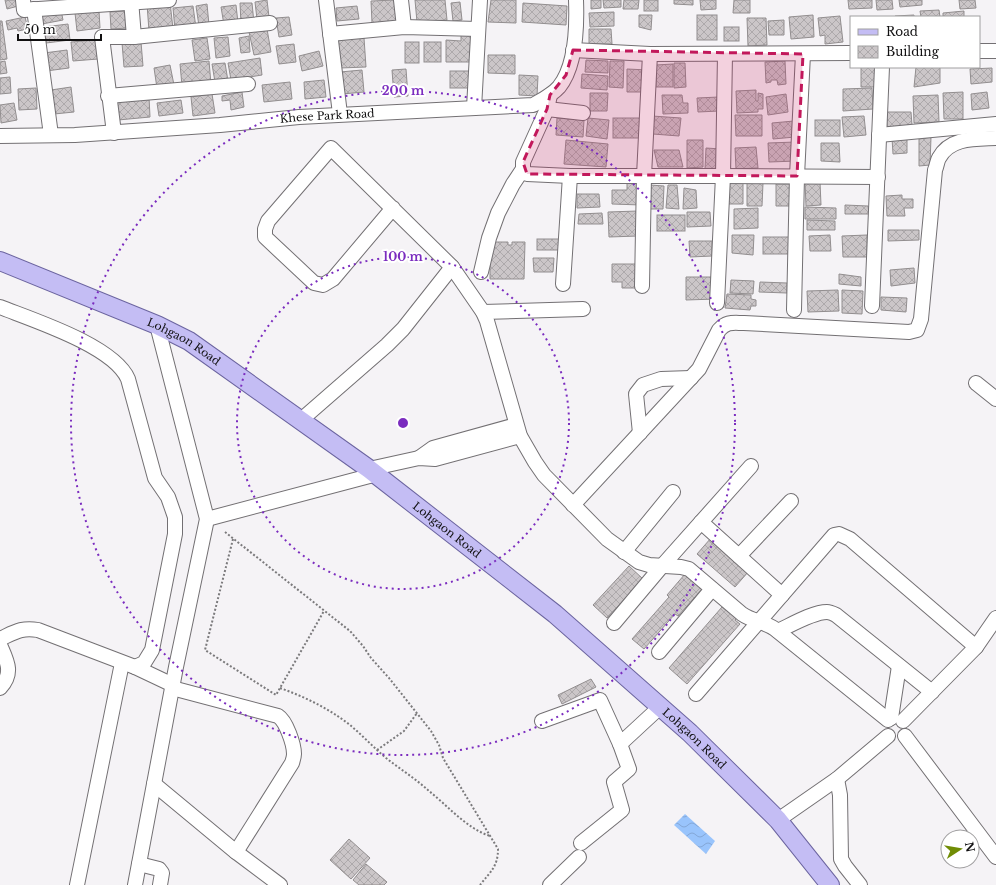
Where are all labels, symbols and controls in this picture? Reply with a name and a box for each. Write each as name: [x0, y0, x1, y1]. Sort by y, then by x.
scale bar: [18, 16, 101, 42]
legend: [850, 16, 980, 68]
text: 50 m: [24, 22, 56, 37]
text: Road: [886, 24, 918, 39]
text: Building: [886, 44, 940, 59]
text: 200 m: [382, 83, 425, 98]
street label: Khese Park Road: [279, 106, 375, 126]
text: 100 m: [383, 249, 424, 264]
street label: Lohgaon Road: [145, 315, 224, 369]
centre of rings: [396, 416, 410, 430]
street label: Lohgaon Road: [410, 499, 484, 561]
street label: Lohgaon Road: [660, 705, 730, 772]
north arrow: [940, 829, 980, 869]
text: N: [962, 840, 978, 854]

